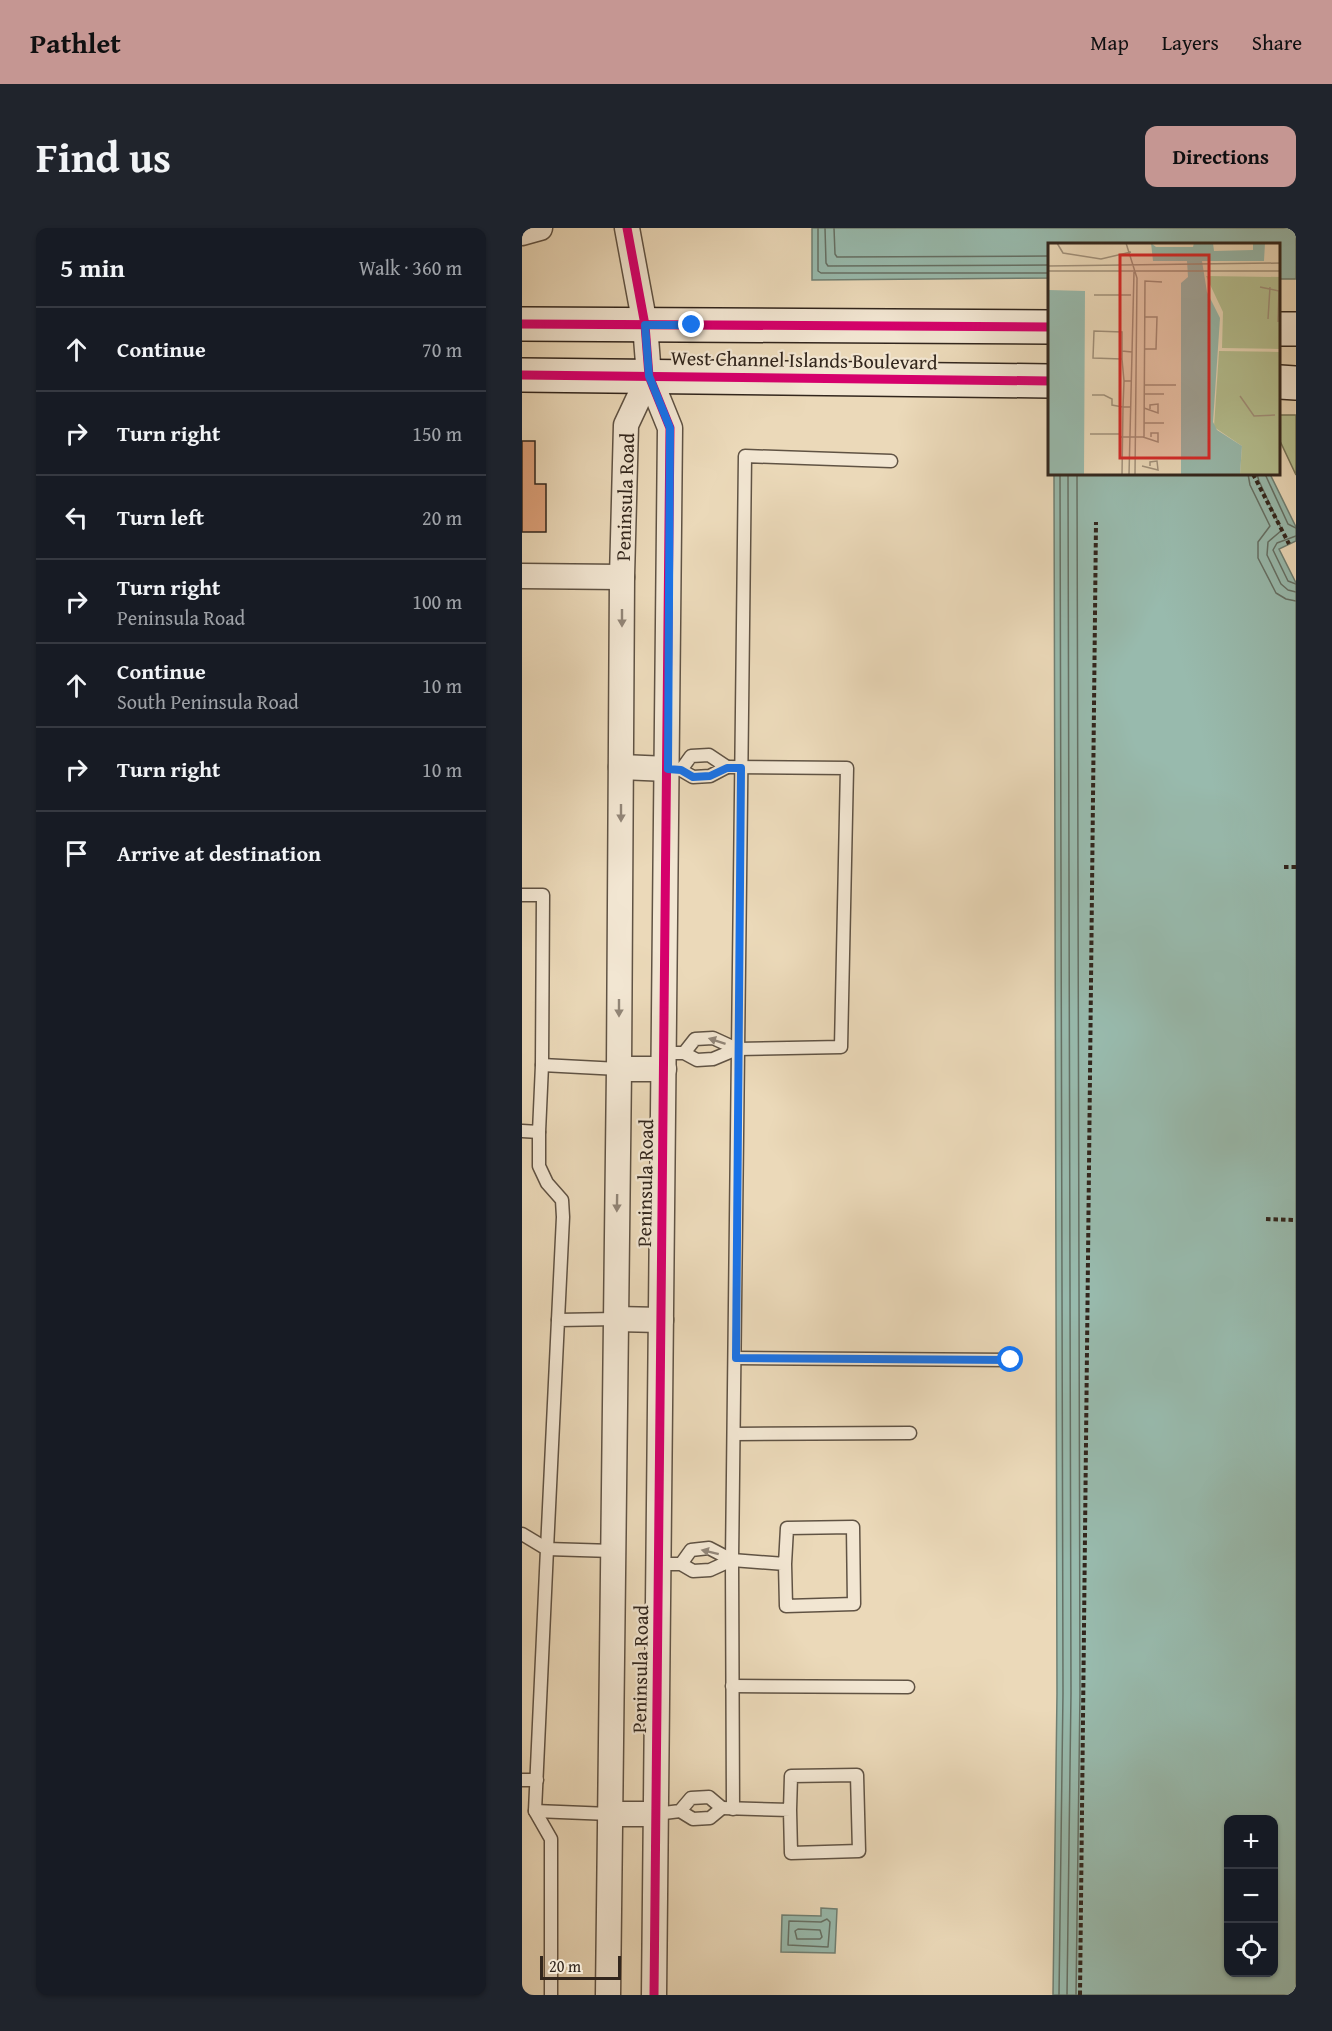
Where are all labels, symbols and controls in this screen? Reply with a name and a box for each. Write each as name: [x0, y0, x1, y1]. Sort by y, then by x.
text: Pathlet: [30, 22, 121, 63]
text: Map: [1090, 27, 1129, 58]
text: Layers: [1162, 27, 1219, 58]
text: Share: [1252, 27, 1302, 58]
text: Find us: [36, 126, 171, 187]
button: Directions: [1145, 126, 1296, 187]
inset map: [1048, 243, 1281, 476]
text: 5 min: [60, 248, 125, 287]
text: Walk · 360 m: [359, 253, 462, 282]
route end: [678, 311, 704, 337]
icon: ahead: [60, 333, 93, 366]
text: Continue: [117, 333, 206, 365]
text: 70 m: [422, 335, 462, 364]
street label: West Channel Islands Boulevard: [670, 343, 938, 376]
icon: right: [60, 417, 93, 450]
text: Turn right: [117, 417, 220, 449]
text: 150 m: [412, 419, 462, 448]
street label: Peninsula Road: [608, 432, 641, 562]
icon: left: [60, 501, 93, 534]
text: Turn left: [117, 501, 204, 533]
text: 20 m: [422, 503, 462, 532]
text: Turn right: [117, 571, 220, 603]
icon: right: [60, 585, 93, 618]
text: 100 m: [412, 587, 462, 616]
text: Peninsula Road: [117, 603, 245, 632]
one-way arrow: [617, 609, 627, 628]
text: Continue: [117, 655, 206, 687]
icon: ahead: [60, 669, 93, 702]
text: 10 m: [422, 671, 462, 700]
text: South Peninsula Road: [117, 687, 299, 716]
icon: right: [60, 753, 93, 786]
text: Turn right: [117, 753, 220, 785]
text: 10 m: [422, 755, 462, 784]
one-way arrow: [616, 804, 626, 823]
icon: arrive: [60, 837, 93, 870]
text: Arrive at destination: [117, 837, 321, 869]
one-way arrow: [615, 999, 624, 1018]
one-way arrow: [708, 1036, 726, 1045]
street label: Peninsula Road: [629, 1118, 660, 1247]
one-way arrow: [612, 1194, 622, 1213]
route start: [997, 1346, 1023, 1372]
one-way arrow: [701, 1546, 719, 1556]
street label: Peninsula Road: [624, 1604, 655, 1733]
map controls: [1224, 1815, 1278, 1977]
button: +: [1224, 1815, 1278, 1869]
button: −: [1224, 1869, 1278, 1923]
button: locate: [1224, 1923, 1278, 1977]
scale bar: [540, 1953, 621, 1980]
text: 20 m: [549, 1954, 581, 1978]

